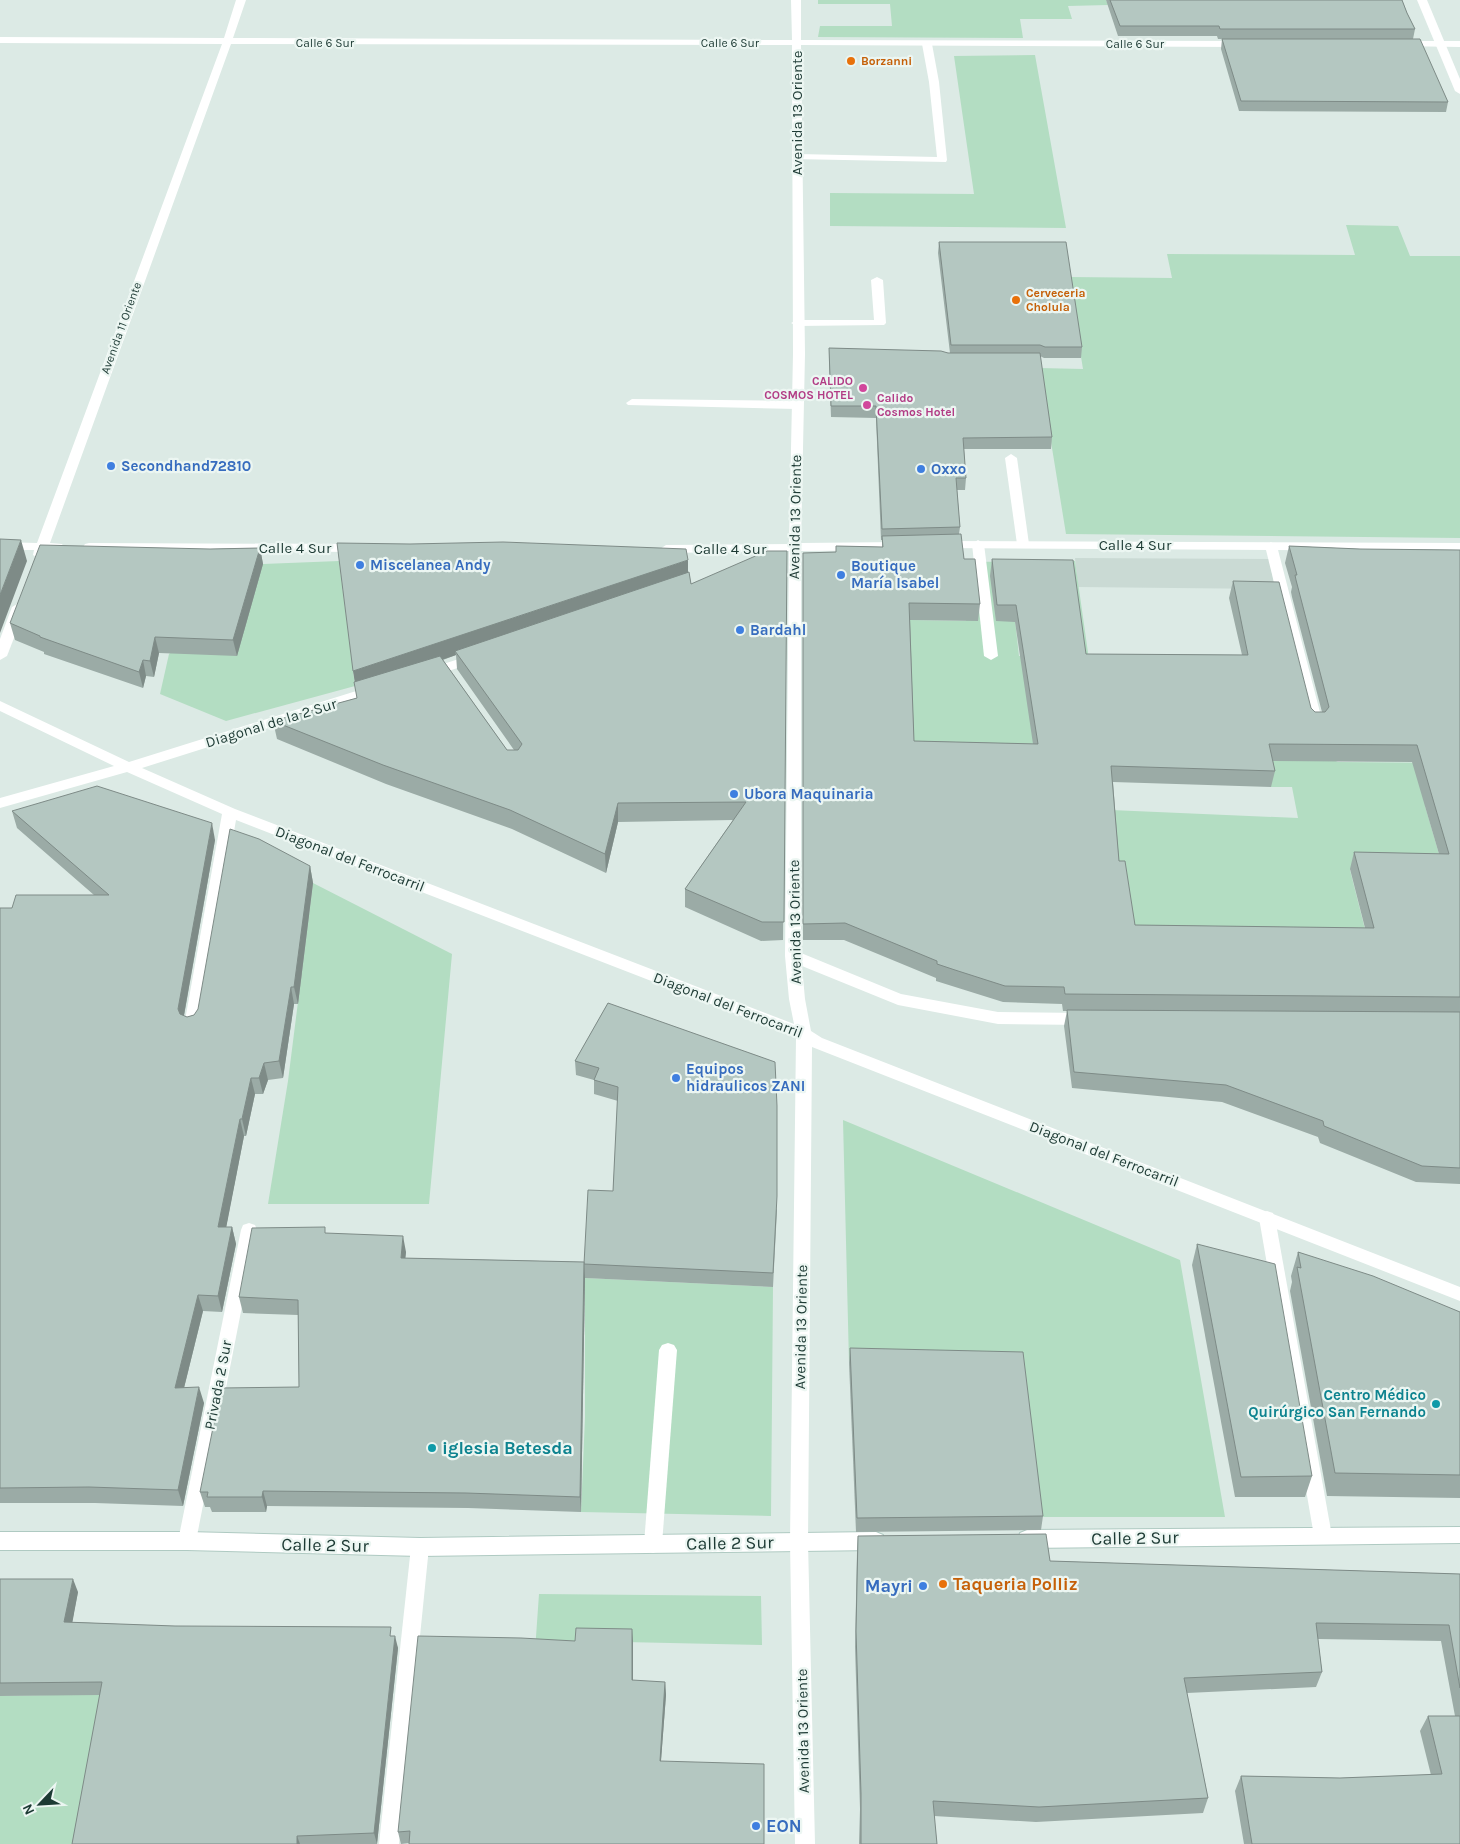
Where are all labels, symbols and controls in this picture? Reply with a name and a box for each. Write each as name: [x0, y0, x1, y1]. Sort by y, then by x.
street label: Calle 6 Sur: [296, 36, 355, 50]
street label: Calle 6 Sur: [701, 36, 760, 50]
street label: Calle 6 Sur: [1106, 37, 1165, 51]
street label: Avenida 13 Oriente: [788, 51, 806, 175]
place label: Borzanni: [861, 54, 912, 68]
marker: Borzanni: [845, 55, 857, 67]
street label: Avenida 11 Oriente: [98, 280, 144, 376]
place label: Cerveceria Cholula: [1026, 286, 1086, 314]
marker: Cerveceria Cholula: [1010, 294, 1022, 306]
place label: CALIDO COSMOS HOTEL: [764, 374, 853, 402]
marker: CALIDO COSMOS HOTEL: [857, 382, 869, 394]
place label: Calido Cosmos Hotel: [877, 391, 955, 419]
marker: Calido Cosmos Hotel: [861, 399, 873, 411]
street label: Avenida 13 Oriente: [785, 454, 805, 580]
place label: Secondhand72810: [121, 457, 251, 475]
marker: Secondhand72810: [105, 460, 117, 472]
place label: Oxxo: [931, 460, 966, 478]
marker: Oxxo: [915, 463, 927, 475]
street label: Calle 4 Sur: [1099, 536, 1172, 554]
street label: Calle 4 Sur: [259, 539, 332, 557]
street label: Calle 4 Sur: [694, 540, 767, 558]
place label: Miscelanea Andy: [370, 556, 491, 574]
place label: Boutique María Isabel: [851, 557, 939, 592]
marker: Miscelanea Andy: [354, 559, 366, 571]
marker: Boutique María Isabel: [835, 569, 847, 581]
place label: Bardahl: [750, 621, 806, 639]
marker: Bardahl: [734, 624, 746, 636]
street label: Diagonal de la 2 Sur: [203, 694, 339, 752]
place label: Ubora Maquinaria: [744, 785, 874, 803]
marker: Ubora Maquinaria: [728, 788, 740, 800]
street label: Diagonal del Ferrocarril: [273, 822, 427, 896]
street label: Avenida 13 Oriente: [785, 859, 805, 985]
street label: Diagonal del Ferrocarril: [651, 968, 805, 1042]
place label: Equipos hidraulicos ZANI: [686, 1060, 805, 1095]
marker: Equipos hidraulicos ZANI: [670, 1072, 682, 1084]
street label: Diagonal del Ferrocarril: [1027, 1117, 1181, 1191]
street label: Avenida 13 Oriente: [791, 1264, 811, 1390]
street label: Privada 2 Sur: [201, 1338, 236, 1431]
place label: Centro Médico Quirúrgico San Fernando: [1248, 1386, 1426, 1421]
marker: Centro Médico Quirúrgico San Fernando: [1430, 1398, 1442, 1410]
place label: iglesia Betesda: [442, 1437, 573, 1459]
marker: iglesia Betesda: [426, 1442, 438, 1454]
street label: Calle 2 Sur: [1091, 1526, 1179, 1550]
street label: Calle 2 Sur: [686, 1531, 774, 1555]
street label: Calle 2 Sur: [281, 1533, 369, 1557]
place label: Taqueria Polliz: [953, 1573, 1078, 1595]
place label: Mayri: [865, 1575, 913, 1597]
marker: Taqueria Polliz: [937, 1578, 949, 1590]
marker: Mayri: [917, 1580, 929, 1592]
street label: Avenida 13 Oriente: [793, 1668, 813, 1794]
north arrow: [15, 1779, 65, 1829]
text: N: [19, 1801, 38, 1817]
place label: EON: [766, 1815, 802, 1837]
marker: EON: [750, 1820, 762, 1832]

